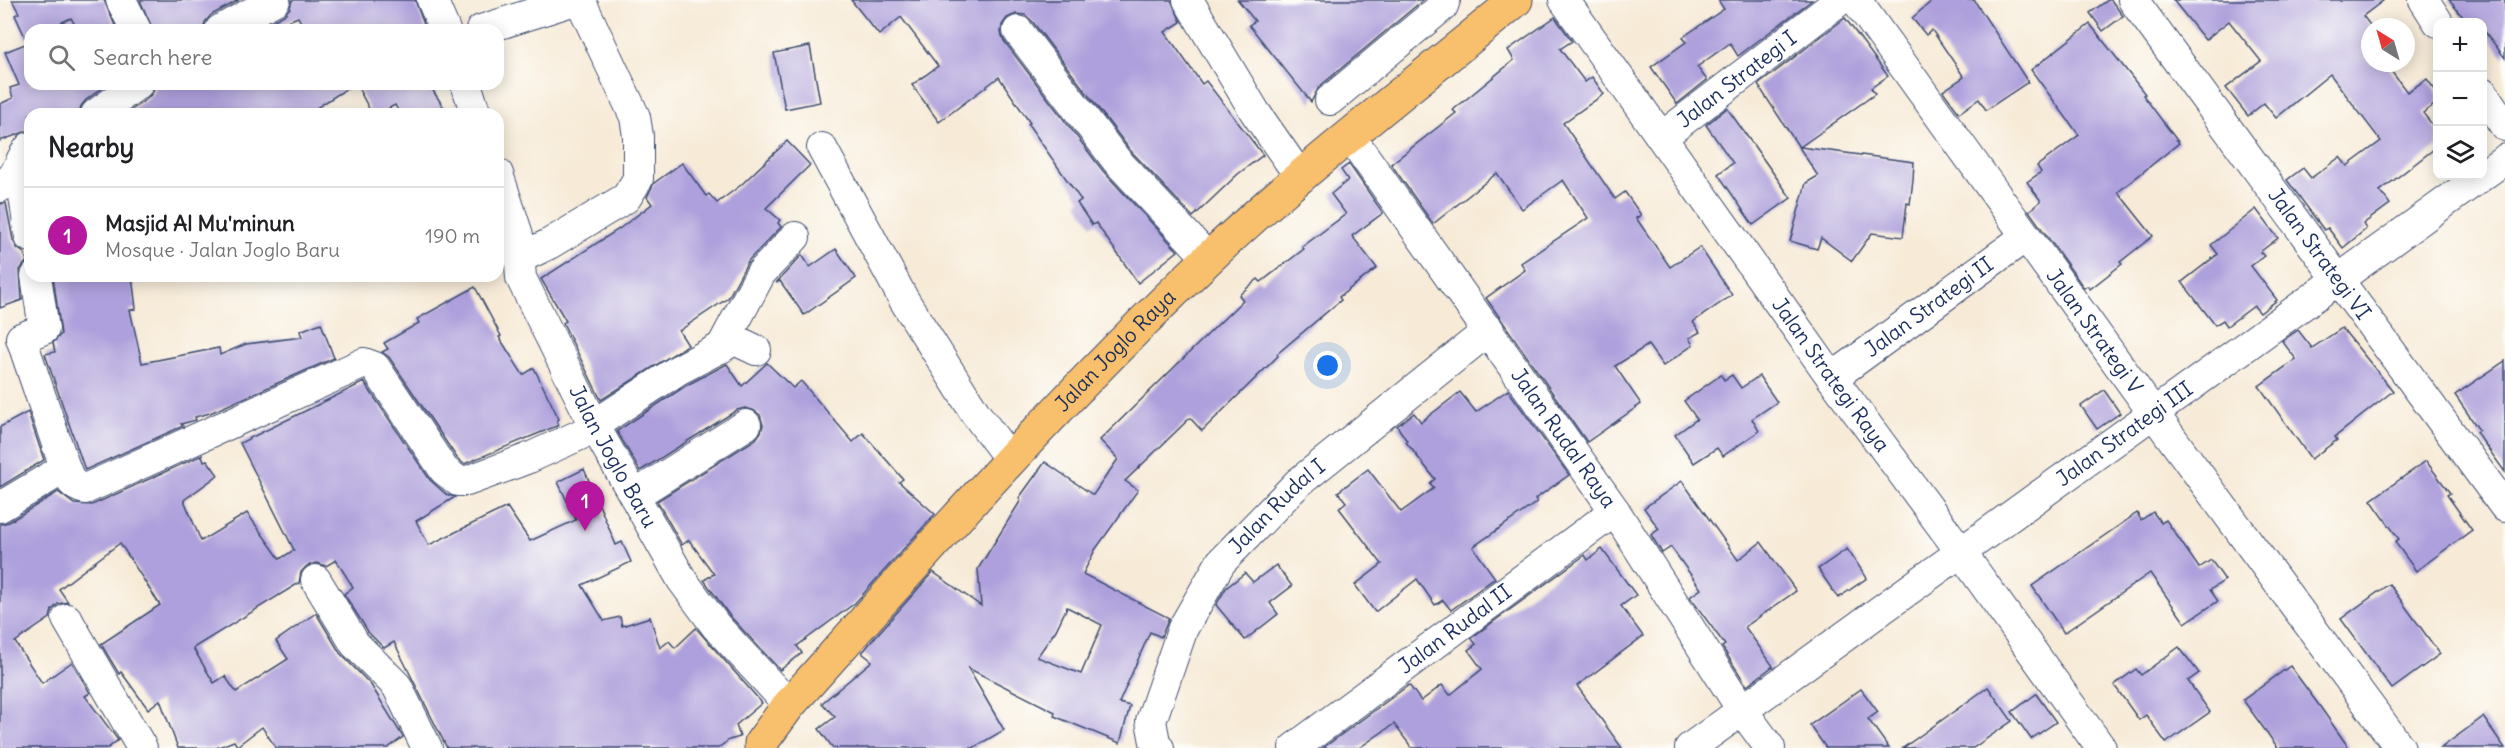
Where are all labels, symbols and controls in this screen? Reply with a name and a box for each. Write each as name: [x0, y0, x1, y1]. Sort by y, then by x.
north arrow: [2361, 18, 2415, 72]
map controls: [2433, 18, 2487, 180]
button: +: [2433, 18, 2487, 72]
search box: [24, 24, 504, 90]
street label: Jalan Strategi I: [1671, 24, 1802, 134]
icon: search: [45, 41, 78, 74]
text: Search here: [93, 43, 212, 71]
button: −: [2433, 72, 2487, 126]
button: layers: [2433, 126, 2487, 180]
text: Nearby: [48, 131, 134, 164]
street label: Jalan Strategi VI: [2262, 182, 2377, 325]
text: Masjid Al Mu'minun: [105, 209, 295, 237]
text: 1: [64, 223, 71, 248]
text: 190 m: [425, 223, 480, 248]
text: Mosque · Jalan Joglo Baru: [105, 237, 340, 262]
street label: Jalan Strategi II: [1859, 251, 1998, 363]
street label: Jalan Strategi V: [2041, 263, 2149, 399]
street label: Jalan Joglo Raya: [1049, 283, 1181, 417]
street label: Jalan Strategi Raya: [1766, 292, 1896, 457]
your location: [1313, 351, 1342, 380]
street label: Jalan Rudal Raya: [1505, 363, 1623, 513]
street label: Jalan Strategi III: [2050, 375, 2198, 492]
street label: Jalan Joglo Baru: [563, 380, 663, 532]
street label: Jalan Rudal I: [1222, 453, 1330, 559]
pin: 1: [566, 482, 604, 531]
street label: Jalan Rudal II: [1393, 578, 1517, 680]

